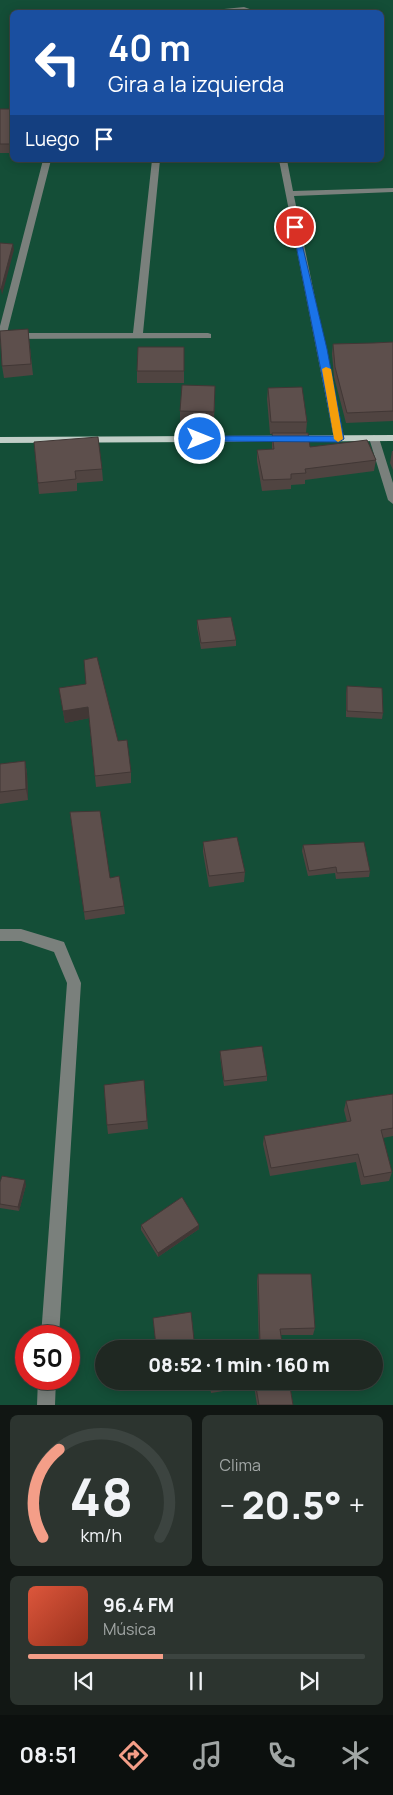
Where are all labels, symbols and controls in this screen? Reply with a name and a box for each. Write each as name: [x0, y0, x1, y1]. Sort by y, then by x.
text: 40 m: [108, 24, 191, 72]
icon: left: [25, 30, 90, 95]
text: Gira a la izquierda: [108, 69, 284, 99]
icon: arrive: [90, 125, 118, 153]
text: Luego: [25, 126, 80, 152]
pin: [274, 206, 316, 248]
icon: arrive: [281, 213, 309, 241]
position arrow: [173, 412, 225, 464]
speed limit sign: 50: [15, 1325, 80, 1390]
text: 08:52 · 1 min · 160 m: [148, 1352, 330, 1378]
text: Clima: [220, 1454, 261, 1476]
text: 48: [69, 1461, 133, 1532]
text: 20.5°: [242, 1478, 342, 1530]
text: −: [220, 1486, 235, 1524]
text: +: [349, 1486, 365, 1524]
text: km/h: [80, 1523, 122, 1547]
text: 96.4 FM: [103, 1592, 174, 1618]
text: Música: [103, 1618, 156, 1640]
icon: previous: [70, 1667, 98, 1695]
icon: pause: [182, 1667, 210, 1695]
icon: next: [295, 1667, 323, 1695]
icon: directions: [116, 1738, 151, 1773]
icon: music: [190, 1738, 225, 1773]
icon: phone: [264, 1738, 299, 1773]
icon: climate: [338, 1738, 373, 1773]
text: 08:51: [19, 1740, 78, 1770]

